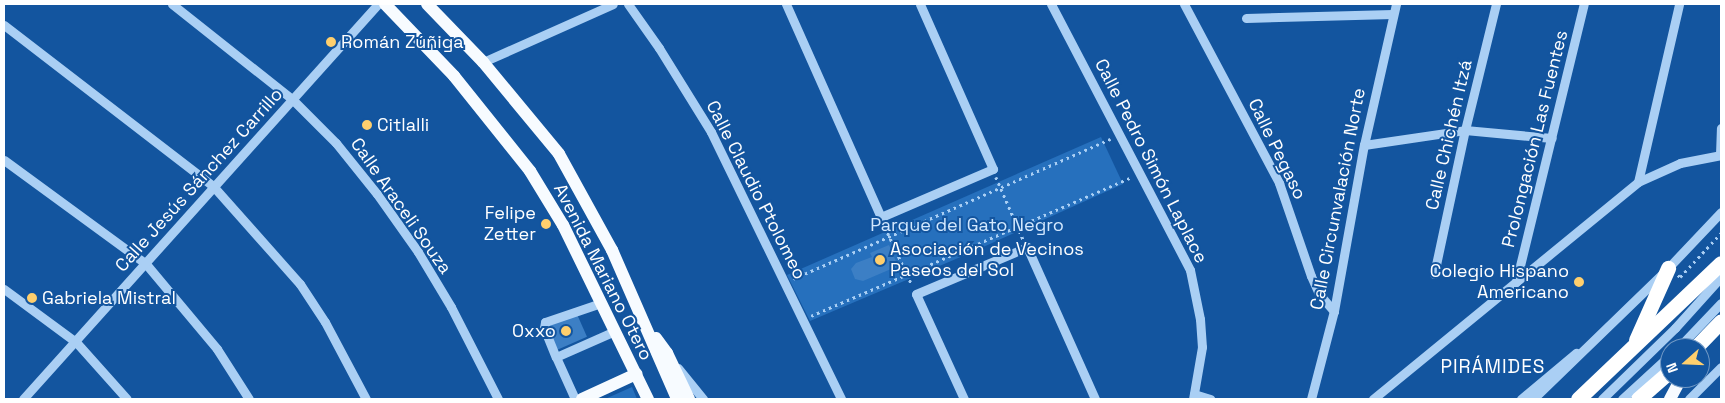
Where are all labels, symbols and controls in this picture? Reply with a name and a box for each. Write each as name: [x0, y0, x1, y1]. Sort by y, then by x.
street label: Prolongación Las Fuentes: [1498, 28, 1572, 250]
place label: Román Zúñiga: [341, 31, 464, 53]
marker: Román Zúñiga: [325, 36, 337, 48]
street label: Calle Pedro Simón Laplace: [1090, 55, 1212, 267]
street label: Calle Chichén Itzá: [1421, 58, 1477, 212]
street label: Calle Jesús Sánchez Carrillo: [111, 84, 287, 276]
street label: Calle Circunvalación Norte: [1306, 86, 1370, 312]
street label: Calle Pegaso: [1243, 95, 1311, 203]
street label: Calle Claudio Ptolomeo: [702, 97, 810, 283]
place label: Citlalli: [377, 114, 429, 136]
marker: Citlalli: [361, 119, 373, 131]
street label: Calle Araceli Souza: [346, 134, 456, 278]
street label: Avenida Mariano Otero: [549, 180, 657, 364]
place label: Felipe Zetter: [484, 203, 536, 245]
park label: Parque del Gato Negro: [870, 214, 1064, 236]
marker: Felipe Zetter: [540, 218, 552, 230]
place label: Asociación de Vecinos Paseos del Sol: [890, 239, 1084, 282]
marker: Asociación de Vecinos Paseos del Sol: [874, 254, 886, 266]
place label: Colegio Hispano Americano: [1430, 261, 1569, 304]
marker: Colegio Hispano Americano: [1573, 276, 1585, 288]
place label: Gabriela Mistral: [42, 287, 176, 309]
marker: Gabriela Mistral: [26, 292, 38, 304]
place label: Oxxo: [512, 320, 556, 342]
marker: Oxxo: [560, 325, 572, 337]
north arrow: [1660, 338, 1710, 388]
district label: PIRÁMIDES: [1439, 356, 1547, 378]
text: N: [1662, 360, 1682, 375]

